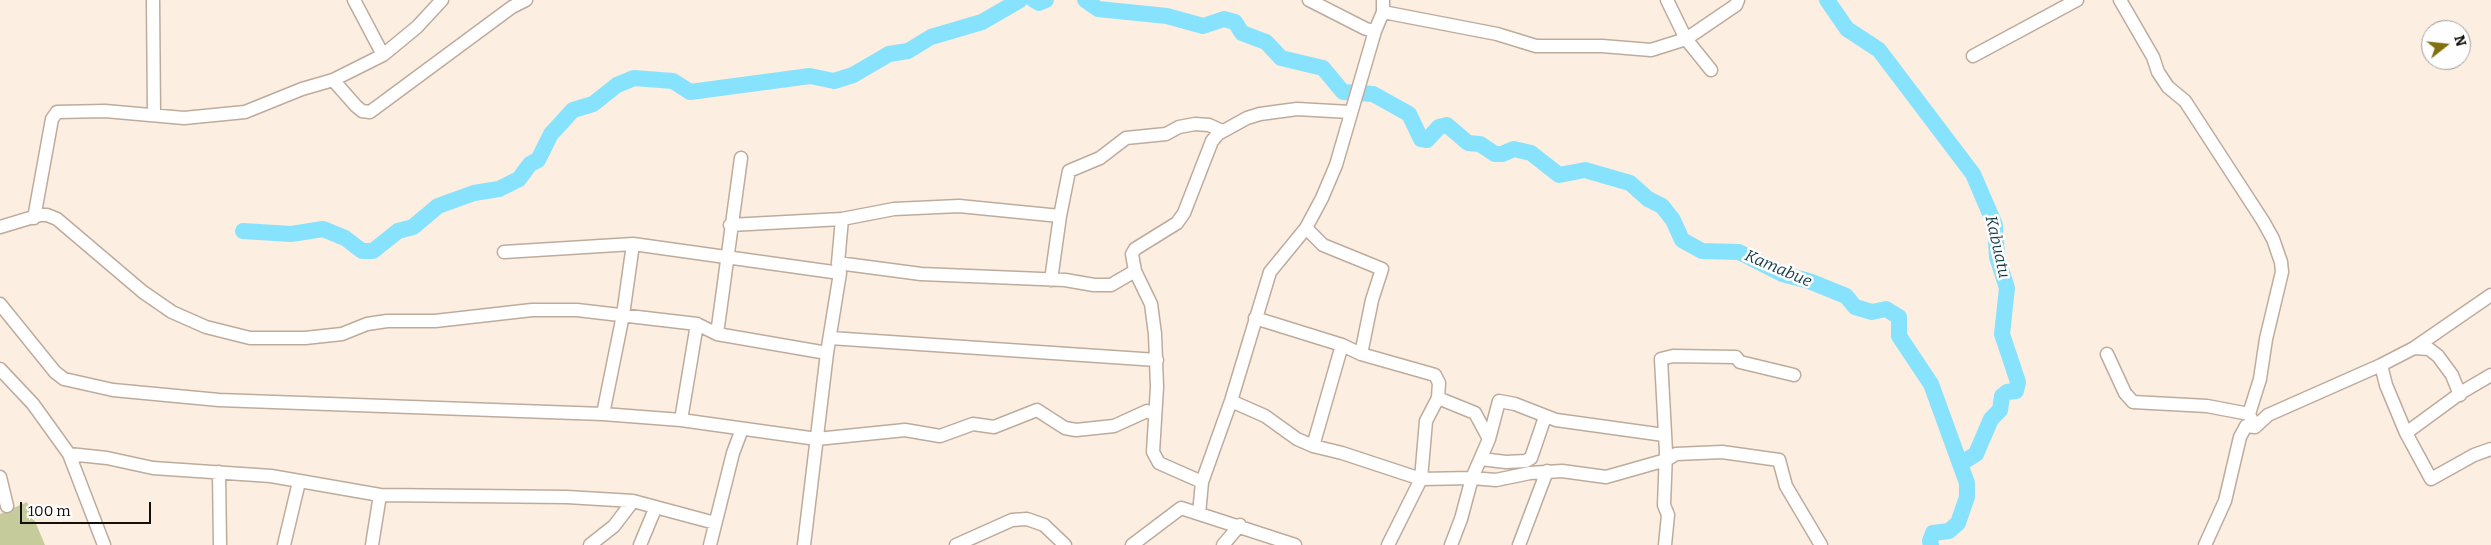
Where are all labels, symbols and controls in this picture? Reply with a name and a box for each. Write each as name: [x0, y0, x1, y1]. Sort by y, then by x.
north arrow: [2421, 20, 2471, 70]
text: N: [2450, 33, 2470, 49]
water label: Kabuatu: [1981, 214, 2013, 280]
water label: Kamabue: [1742, 246, 1814, 292]
scale bar: [22, 492, 154, 524]
text: 100 m: [28, 502, 71, 520]

